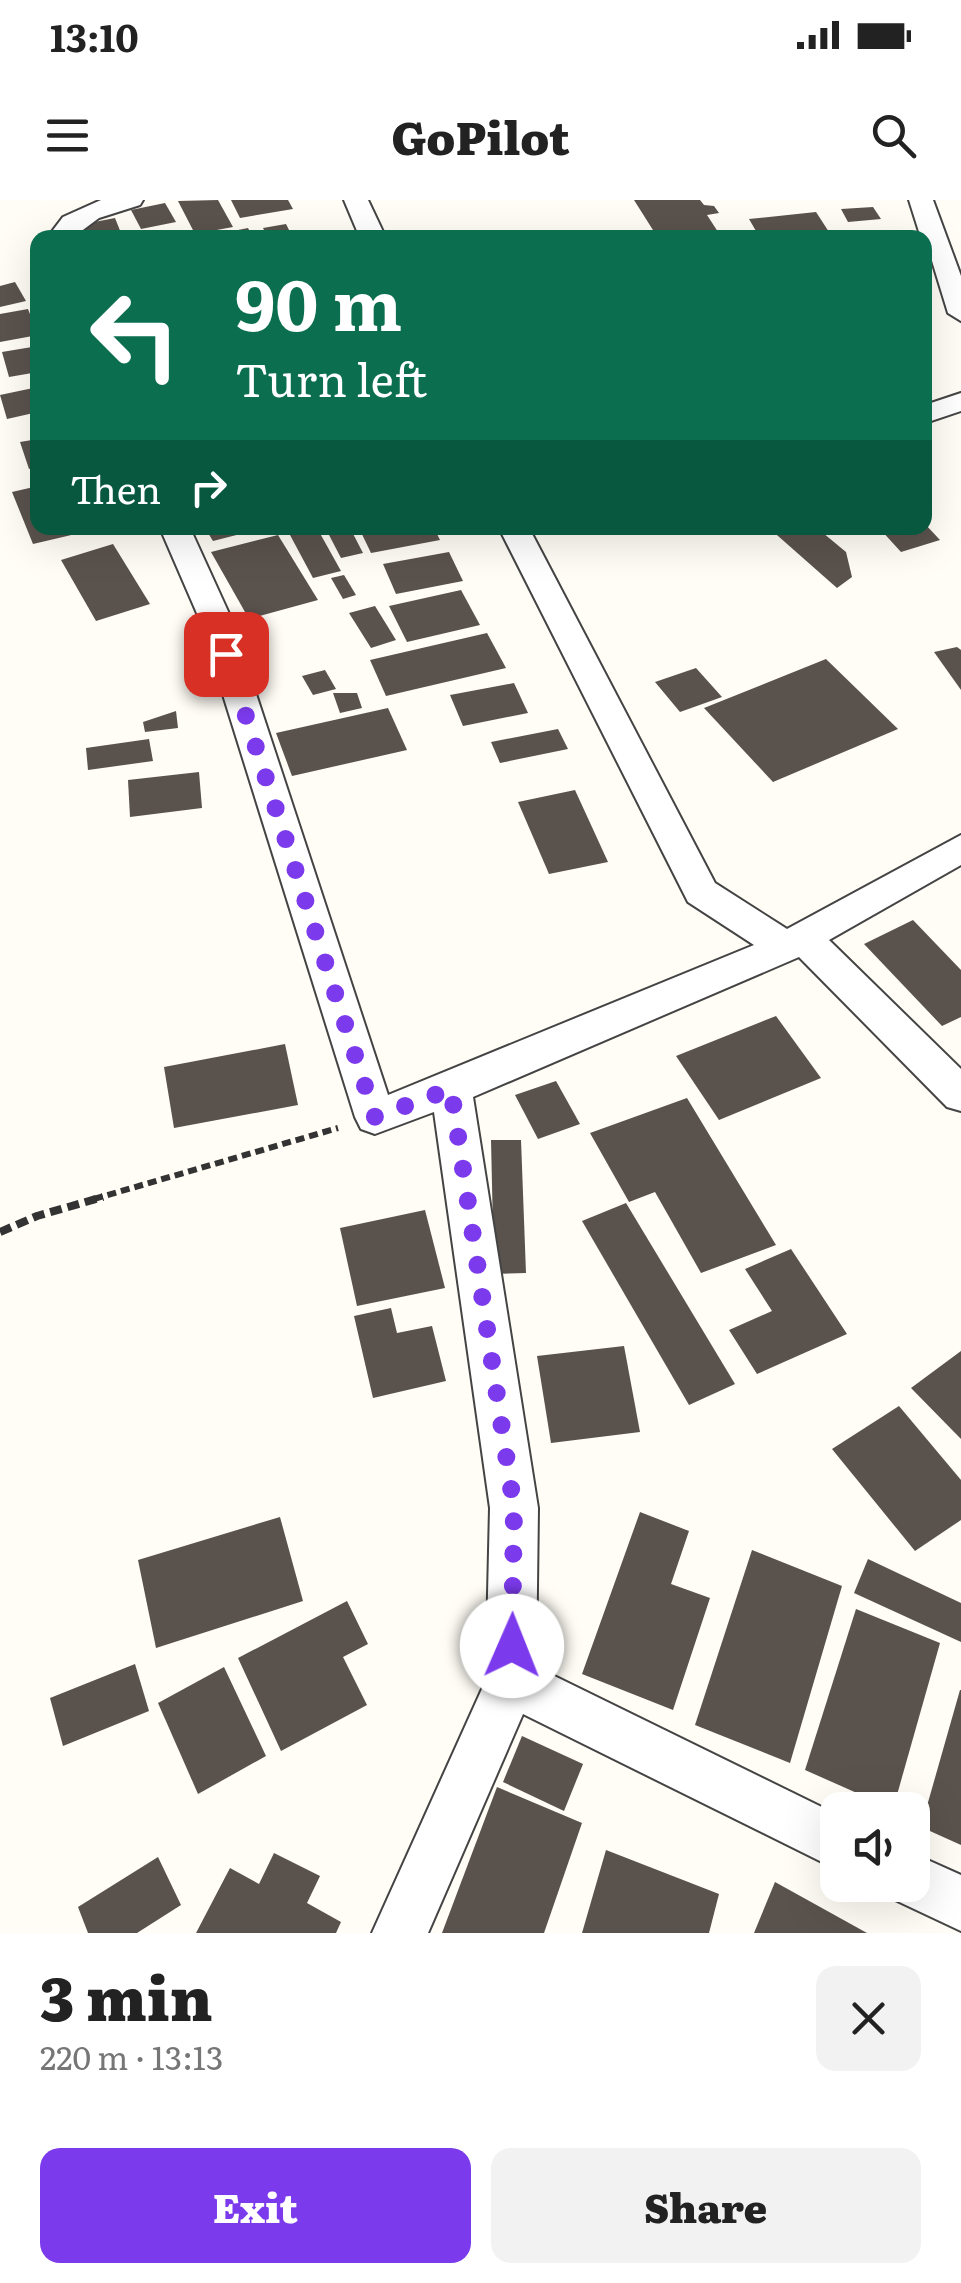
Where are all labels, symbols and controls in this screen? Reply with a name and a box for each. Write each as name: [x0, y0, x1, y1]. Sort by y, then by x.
text: 13:10: [50, 7, 139, 64]
text: GoPilot: [391, 102, 570, 169]
icon: menu: [40, 108, 95, 163]
icon: search: [866, 108, 921, 163]
text: 90 m: [235, 249, 402, 353]
icon: left: [70, 270, 200, 400]
text: Turn left: [235, 344, 427, 411]
text: Then: [70, 459, 161, 516]
icon: right: [181, 460, 236, 515]
pin: [184, 612, 269, 697]
icon: arrive: [199, 627, 254, 682]
position arrow: [460, 1594, 564, 1698]
map controls: [820, 1792, 930, 1902]
button: sound: [820, 1792, 930, 1902]
text: 3 min: [40, 1950, 213, 2039]
button: close: [816, 1966, 921, 2071]
text: 220 m · 13:13: [40, 2032, 223, 2080]
button: Exit: [40, 2148, 471, 2263]
button: Share: [491, 2148, 921, 2263]

